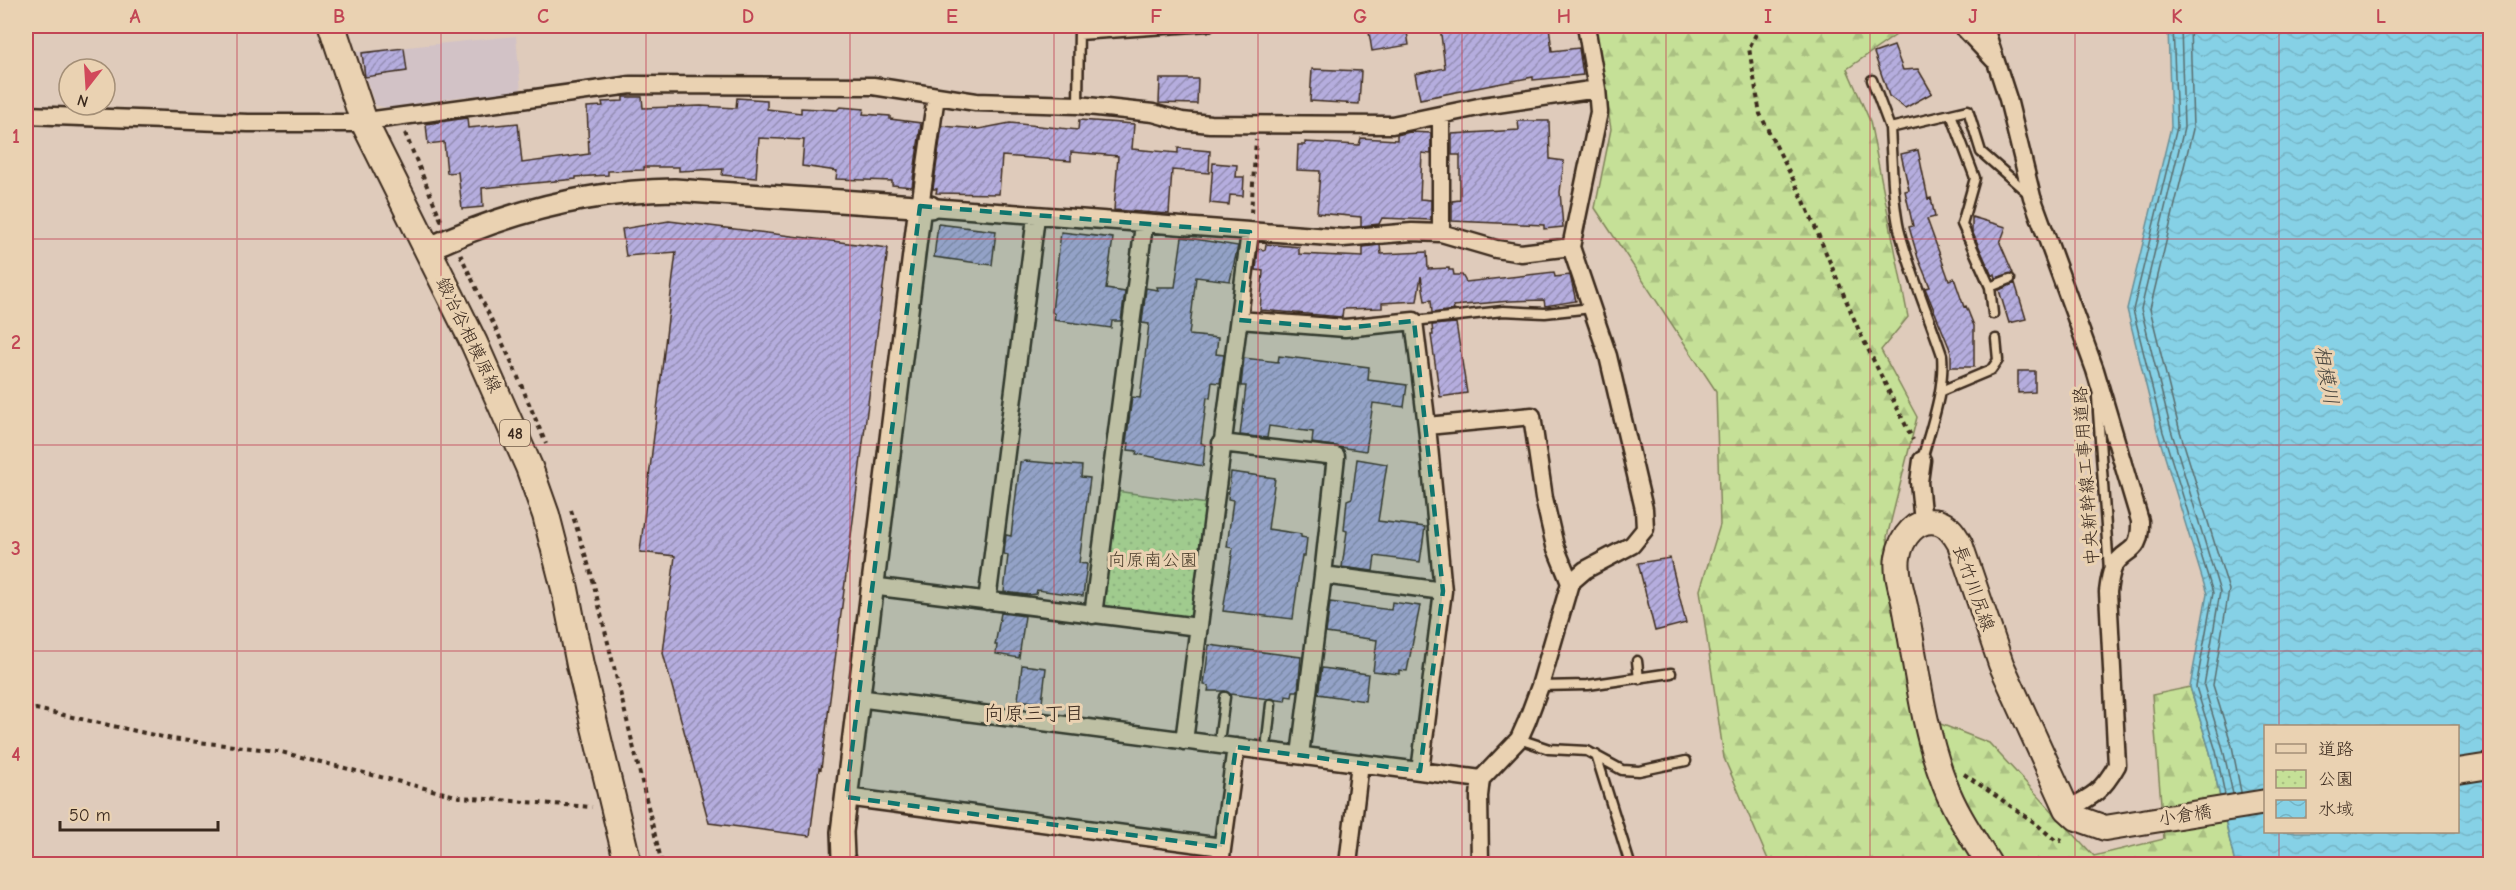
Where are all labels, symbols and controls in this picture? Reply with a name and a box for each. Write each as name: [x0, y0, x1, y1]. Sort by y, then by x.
text: A: [129, 5, 141, 28]
text: B: [333, 5, 345, 28]
text: C: [537, 5, 549, 28]
text: D: [742, 5, 754, 28]
text: E: [946, 5, 958, 28]
text: F: [1150, 5, 1162, 28]
text: G: [1353, 5, 1367, 28]
text: H: [1557, 5, 1571, 28]
text: I: [1764, 5, 1772, 28]
text: J: [1968, 5, 1978, 28]
text: K: [2171, 5, 2183, 28]
text: L: [2376, 5, 2386, 28]
north arrow: [57, 57, 117, 117]
text: N: [75, 90, 91, 111]
text: 1: [12, 125, 20, 148]
street label: 鍛冶谷相模原線: [431, 274, 506, 396]
text: 2: [11, 331, 21, 354]
water label: 相模川: [2310, 344, 2343, 407]
street label: 中央新幹線工事用道路: [2070, 385, 2103, 566]
road number: 48: [500, 420, 530, 446]
text: 3: [11, 537, 21, 560]
street label: 長竹川尻線: [1948, 542, 1999, 634]
park label: 向原南公園: [1108, 550, 1198, 571]
district label: 向原三丁目: [984, 702, 1084, 725]
legend: [2264, 725, 2459, 833]
text: 道路: [2318, 739, 2354, 760]
text: 4: [11, 743, 21, 766]
text: 公園: [2318, 769, 2354, 790]
scale bar: [60, 794, 218, 832]
text: 水域: [2318, 799, 2354, 820]
street label: 小倉橋: [2157, 801, 2213, 830]
text: 50 m: [69, 805, 111, 826]

